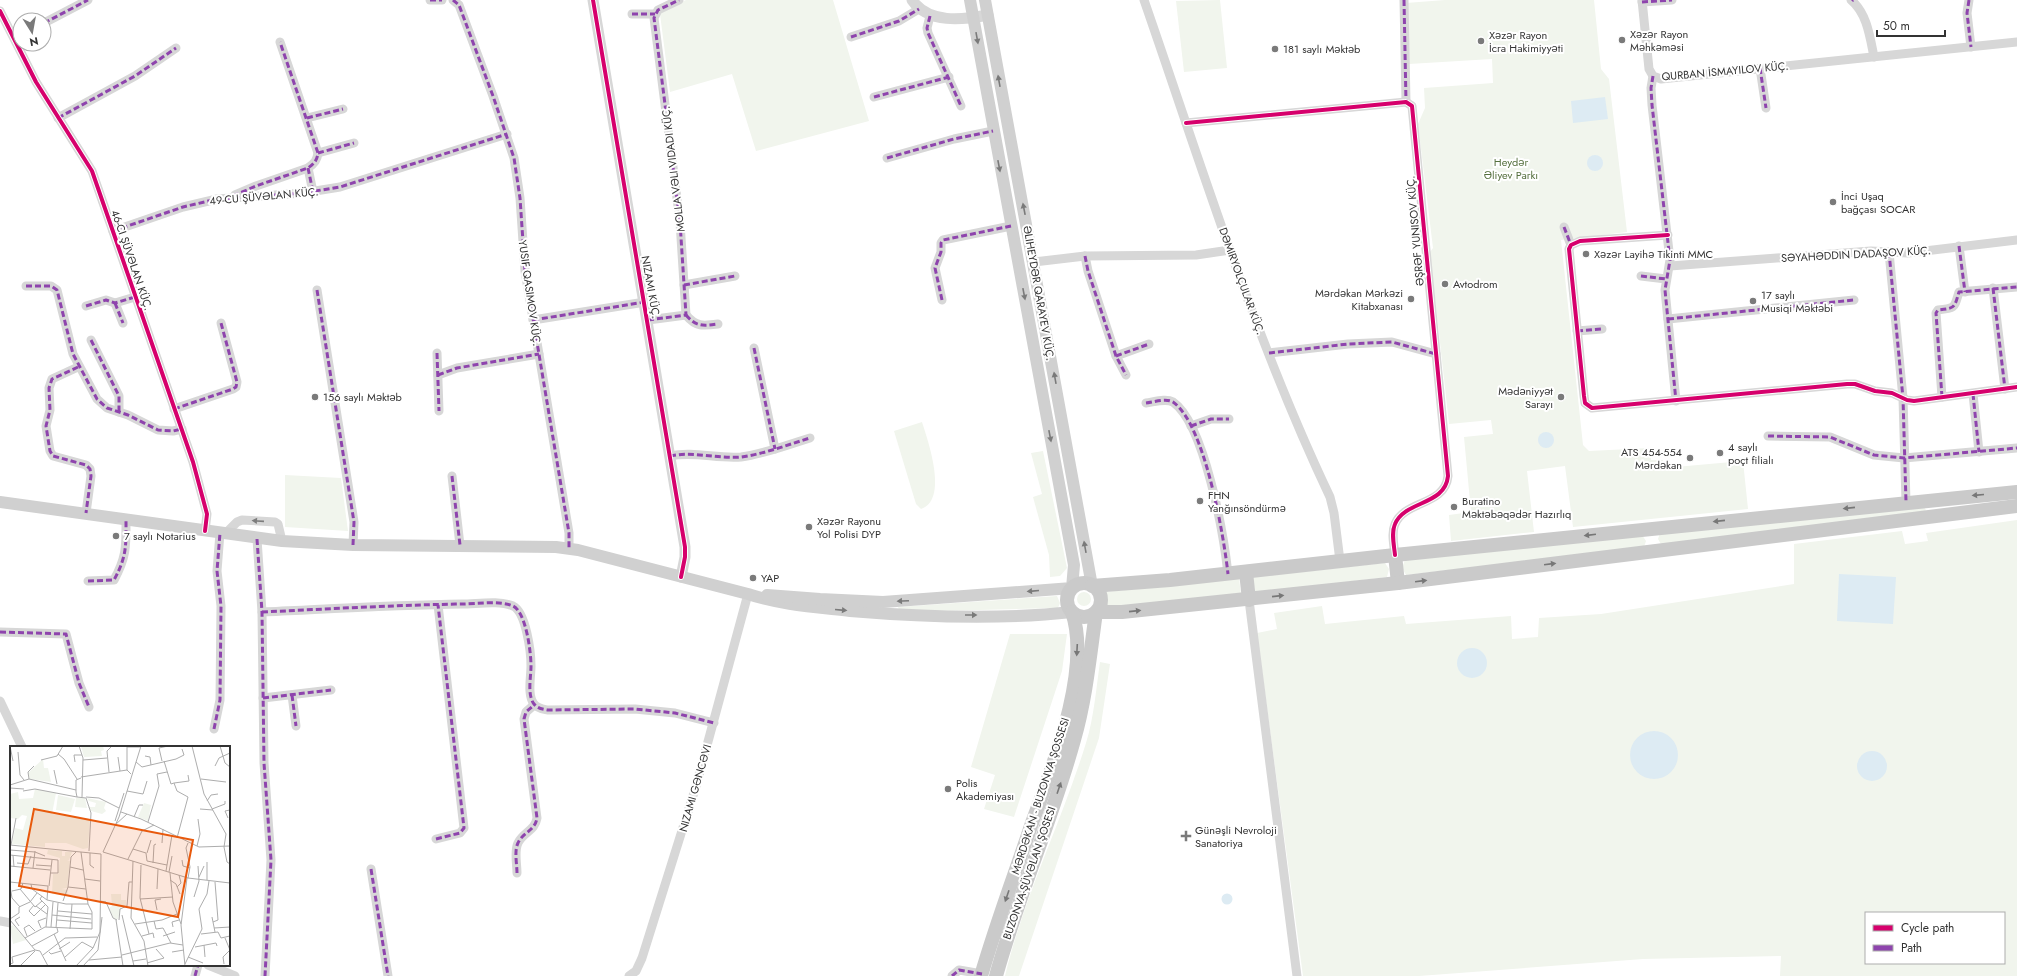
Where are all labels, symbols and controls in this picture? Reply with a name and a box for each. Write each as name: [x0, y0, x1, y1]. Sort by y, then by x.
north arrow: [12, 12, 52, 52]
scale bar: [1877, 12, 1945, 38]
text: 50 m: [1883, 17, 1910, 35]
place label: Xəzər Rayon Məhkəməsi: [1630, 26, 1688, 55]
place label: Xəzər Rayon İcra Hakimiyyəti: [1489, 27, 1563, 56]
one-way arrow: [974, 32, 980, 44]
text: N: [28, 33, 40, 51]
marker: Xəzər Rayon Məhkəməsi: [1617, 35, 1627, 45]
marker: Xəzər Rayon İcra Hakimiyyəti: [1476, 36, 1486, 46]
place label: 181 saylı Məktəb: [1283, 41, 1360, 57]
marker: 181 saylı Məktəb: [1270, 44, 1280, 54]
street label: QURBAN İSMAYILOV KÜÇ.: [1661, 57, 1789, 85]
one-way arrow: [996, 75, 1002, 87]
street label: MOLLA VƏLI VIDADI KÜÇ.: [657, 105, 689, 233]
park label: Heydər Əliyev Parkı: [1484, 154, 1538, 183]
one-way arrow: [997, 160, 1003, 172]
street label: ƏŞRƏF YUNISOV KÜÇ.: [1402, 175, 1428, 287]
street label: 49-CU ŞÜVƏLAN KÜÇ.: [209, 183, 319, 209]
place label: İnci Uşaq bağçası SOCAR: [1841, 188, 1916, 217]
marker: İnci Uşaq bağçası SOCAR: [1828, 197, 1838, 207]
one-way arrow: [1020, 203, 1026, 215]
street label: 46-CI ŞÜVƏLAN KÜÇ.: [107, 208, 157, 312]
street label: ƏLIHEYDƏR QARAYEV KÜÇ.: [1019, 224, 1059, 362]
street label: DƏMIRYOLÇULAR KÜÇ.: [1215, 225, 1269, 337]
street label: YUSIF QASIMOV KÜÇ.: [515, 239, 545, 347]
street label: SƏYAHƏDDIN DADAŞOV KÜÇ.: [1781, 242, 1931, 266]
place label: Xəzər Layihə Tikinti MMC: [1594, 246, 1713, 262]
marker: Xəzər Layihə Tikinti MMC: [1581, 249, 1591, 259]
street label: NIZAMI KÜÇ.: [638, 254, 664, 320]
place label: Avtodrom: [1453, 276, 1498, 292]
marker: Avtodrom: [1440, 279, 1450, 289]
place label: Mərdəkan Mərkəzi Kitabxanası: [1315, 285, 1403, 314]
place label: 17 saylı Musiqi Məktəbi: [1761, 287, 1833, 316]
one-way arrow: [1021, 288, 1027, 300]
marker: Mərdəkan Mərkəzi Kitabxanası: [1406, 294, 1416, 304]
marker: 17 saylı Musiqi Məktəbi: [1748, 296, 1758, 306]
one-way arrow: [1051, 372, 1057, 384]
place label: Mədəniyyət Sarayı: [1498, 383, 1553, 412]
place label: 156 saylı Məktəb: [323, 389, 402, 405]
marker: 156 saylı Məktəb: [310, 392, 320, 402]
marker: Mədəniyyət Sarayı: [1556, 392, 1566, 402]
one-way arrow: [1047, 430, 1053, 442]
place label: 4 saylı poçt filialı: [1728, 439, 1774, 468]
place label: ATS 454-554 Mərdəkan: [1621, 444, 1683, 473]
marker: 4 saylı poçt filialı: [1715, 448, 1725, 458]
marker: ATS 454-554 Mərdəkan: [1685, 453, 1695, 463]
place label: FHN Yanğınsöndürmə: [1208, 487, 1286, 516]
one-way arrow: [1972, 492, 1984, 499]
place label: Buratino Məktəbəqədər Hazırlıq: [1462, 493, 1571, 522]
marker: FHN Yanğınsöndürmə: [1195, 496, 1205, 506]
marker: Buratino Məktəbəqədər Hazırlıq: [1449, 502, 1459, 512]
one-way arrow: [1843, 505, 1855, 511]
place label: Xəzər Rayonu Yol Polisi DYP: [817, 513, 881, 542]
one-way arrow: [251, 518, 264, 524]
one-way arrow: [1713, 518, 1725, 524]
marker: Xəzər Rayonu Yol Polisi DYP: [804, 522, 814, 532]
place label: 7 saylı Notarius: [124, 528, 196, 544]
marker: 7 saylı Notarius: [111, 531, 121, 541]
one-way arrow: [1584, 532, 1596, 539]
one-way arrow: [1081, 541, 1087, 554]
one-way arrow: [1544, 561, 1556, 568]
place label: YAP: [761, 570, 779, 586]
marker: YAP: [748, 573, 758, 583]
one-way arrow: [1415, 577, 1427, 584]
one-way arrow: [1027, 588, 1039, 595]
one-way arrow: [1272, 593, 1284, 600]
one-way arrow: [897, 597, 909, 604]
one-way arrow: [835, 606, 847, 613]
one-way arrow: [1129, 608, 1141, 614]
one-way arrow: [965, 612, 978, 618]
one-way arrow: [1074, 644, 1080, 657]
street label: MƏRDƏKAN - BUZONVA ŞOSSESI: [1007, 716, 1073, 876]
street label: NIZAMI GƏNCƏVI: [675, 742, 715, 834]
inset map: [10, 746, 230, 966]
place label: Polis Akademiyası: [956, 775, 1014, 804]
one-way arrow: [1056, 782, 1062, 794]
marker: Polis Akademiyası: [943, 784, 953, 794]
street label: BUZONVA-ŞÜVƏLAN ŞOSESI: [999, 804, 1059, 942]
place label: Günəşli Nevroloji Sanatoriya: [1195, 822, 1277, 851]
marker: Günəşli Nevroloji Sanatoriya: [1180, 830, 1192, 842]
one-way arrow: [1004, 890, 1010, 902]
legend: [1865, 912, 2005, 964]
text: Cycle path: [1901, 919, 1954, 937]
text: Path: [1901, 939, 1922, 957]

